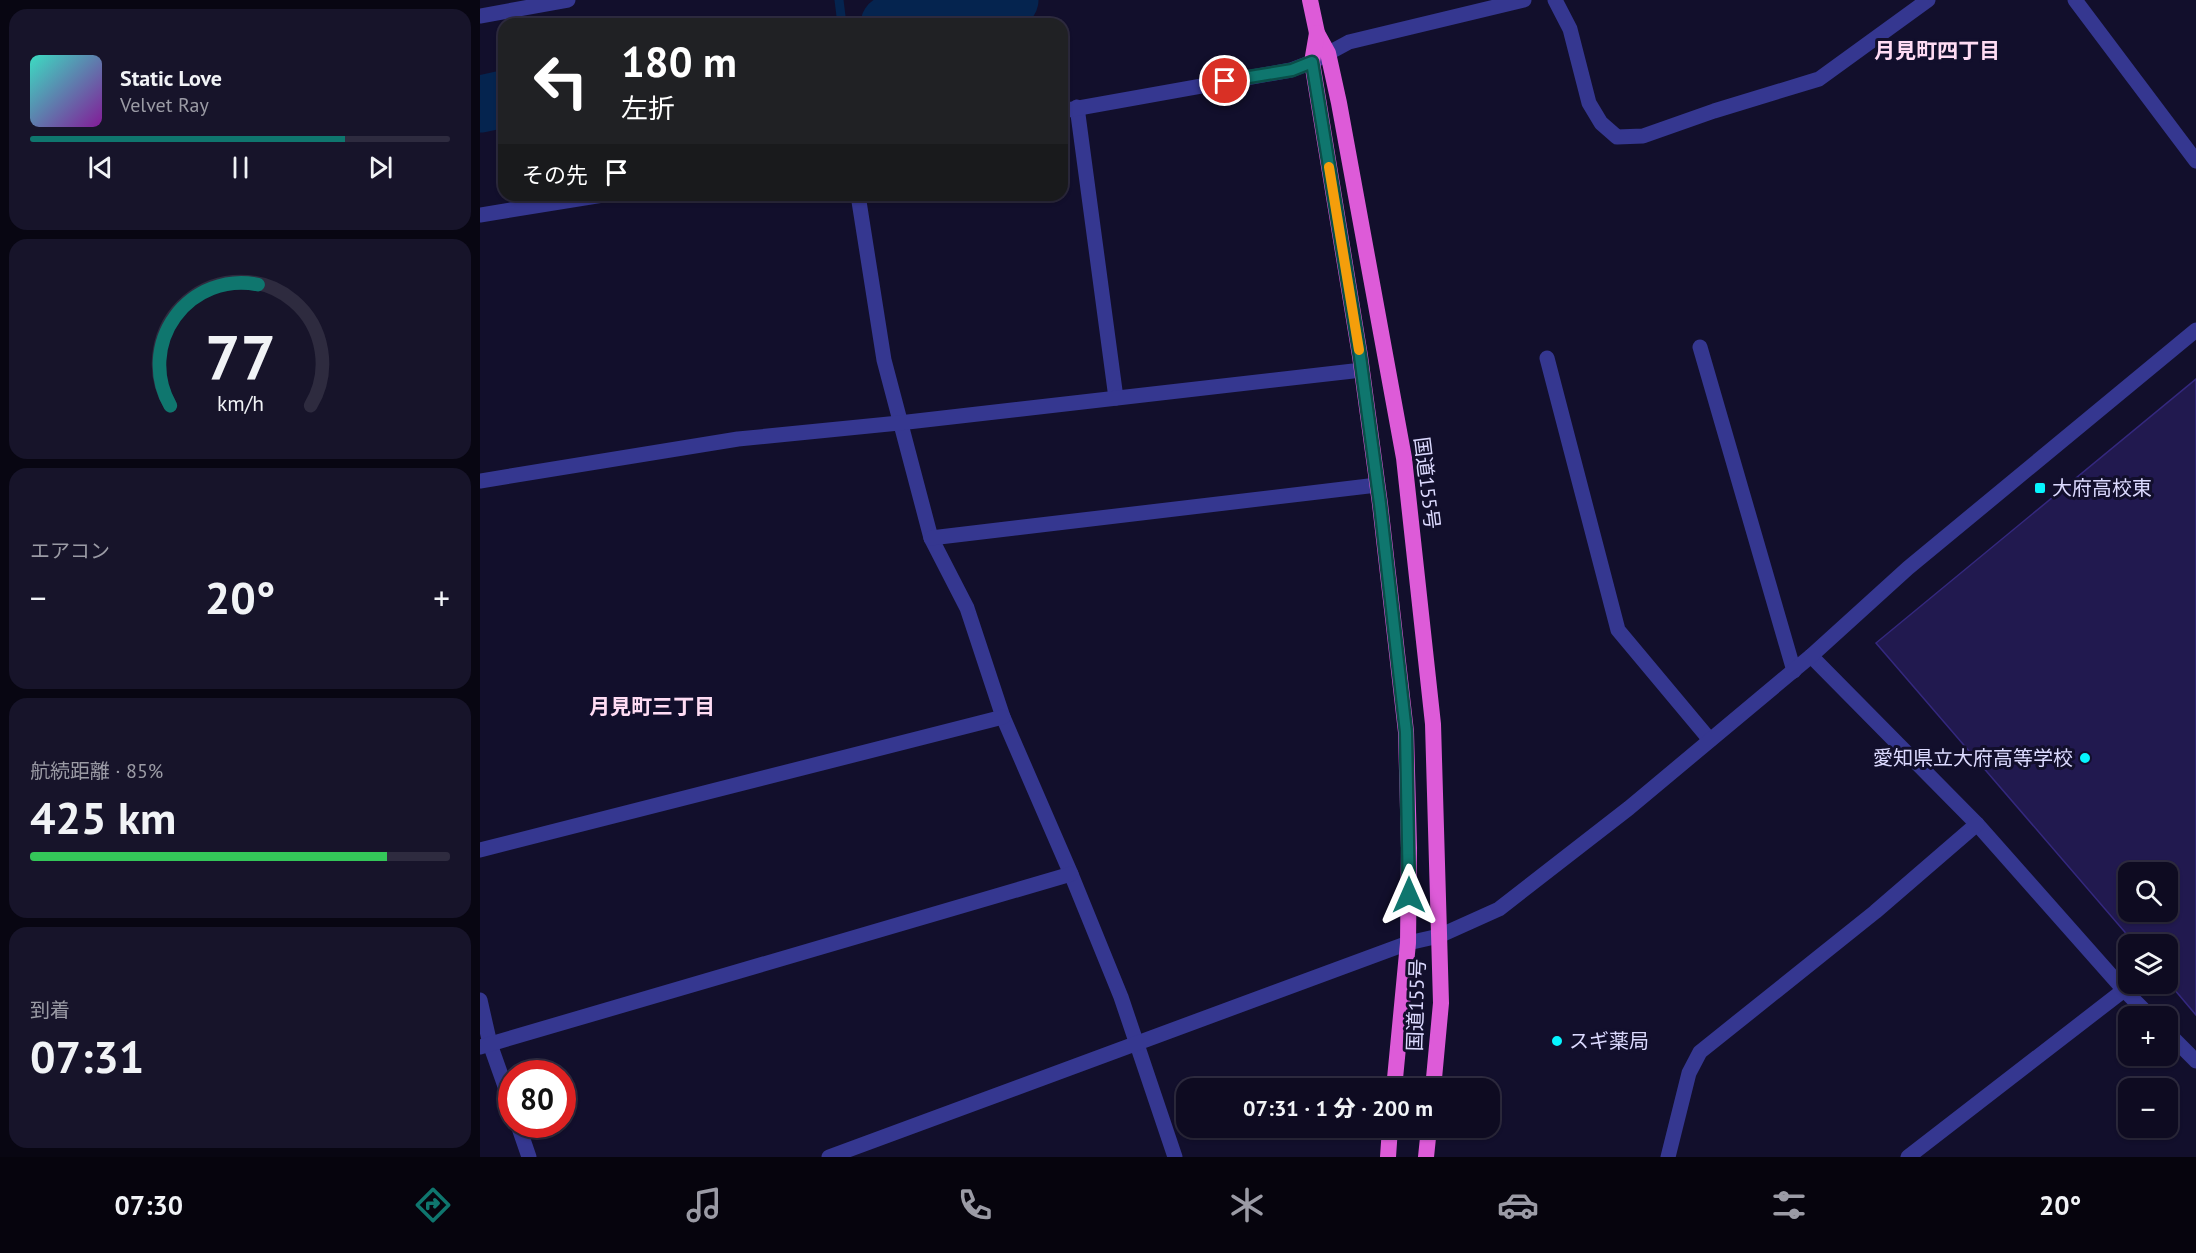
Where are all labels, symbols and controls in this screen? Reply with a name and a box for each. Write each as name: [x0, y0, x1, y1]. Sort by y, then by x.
text: 180 m: [621, 34, 737, 89]
district label: 月見町四丁目: [1874, 37, 2000, 64]
icon: left: [522, 42, 600, 120]
pin: [1199, 55, 1250, 106]
text: Static Love: [120, 64, 222, 92]
icon: arrive: [1208, 64, 1241, 97]
text: 左折: [621, 91, 675, 125]
text: Velvet Ray: [120, 92, 209, 118]
icon: previous: [84, 151, 117, 184]
icon: pause: [224, 151, 257, 184]
icon: next: [364, 151, 397, 184]
icon: arrive: [600, 156, 633, 189]
text: その先: [522, 161, 588, 189]
text: 77: [205, 316, 275, 397]
text: km/h: [216, 389, 263, 417]
street label: 国道155号: [1408, 435, 1446, 531]
place label: 大府高校東: [2052, 475, 2152, 501]
marker: 大府高校東: [2033, 481, 2047, 495]
text: エアコン: [30, 538, 110, 564]
text: 20°: [205, 568, 275, 626]
text: −: [30, 576, 47, 619]
text: +: [433, 576, 450, 619]
district label: 月見町三丁目: [589, 693, 715, 720]
place label: 愛知県立大府高等学校: [1873, 745, 2073, 771]
marker: 愛知県立大府高等学校: [2078, 751, 2092, 765]
text: 航続距離 · 85%: [30, 758, 163, 784]
text: 425 km: [30, 788, 176, 846]
map controls: [2118, 862, 2178, 1138]
button: search: [2118, 862, 2178, 922]
position arrow: [1377, 863, 1441, 927]
button: layers: [2118, 934, 2178, 994]
street label: 国道155号: [1401, 958, 1431, 1052]
text: 到着: [30, 997, 70, 1023]
button: +: [2118, 1006, 2178, 1066]
text: 07:31: [30, 1027, 144, 1085]
place label: スギ薬局: [1569, 1028, 1649, 1054]
marker: スギ薬局: [1550, 1034, 1564, 1048]
speed limit sign: 80: [498, 1060, 576, 1138]
button: −: [2118, 1078, 2178, 1138]
text: 07:31 · 1 分 · 200 m: [1243, 1094, 1433, 1122]
icon: directions: [412, 1184, 454, 1226]
icon: music: [683, 1184, 725, 1226]
icon: phone: [954, 1184, 996, 1226]
icon: climate: [1226, 1184, 1268, 1226]
icon: car: [1497, 1184, 1539, 1226]
icon: filters: [1768, 1184, 1810, 1226]
text: 07:30: [115, 1188, 183, 1222]
text: 20°: [2039, 1188, 2081, 1222]

